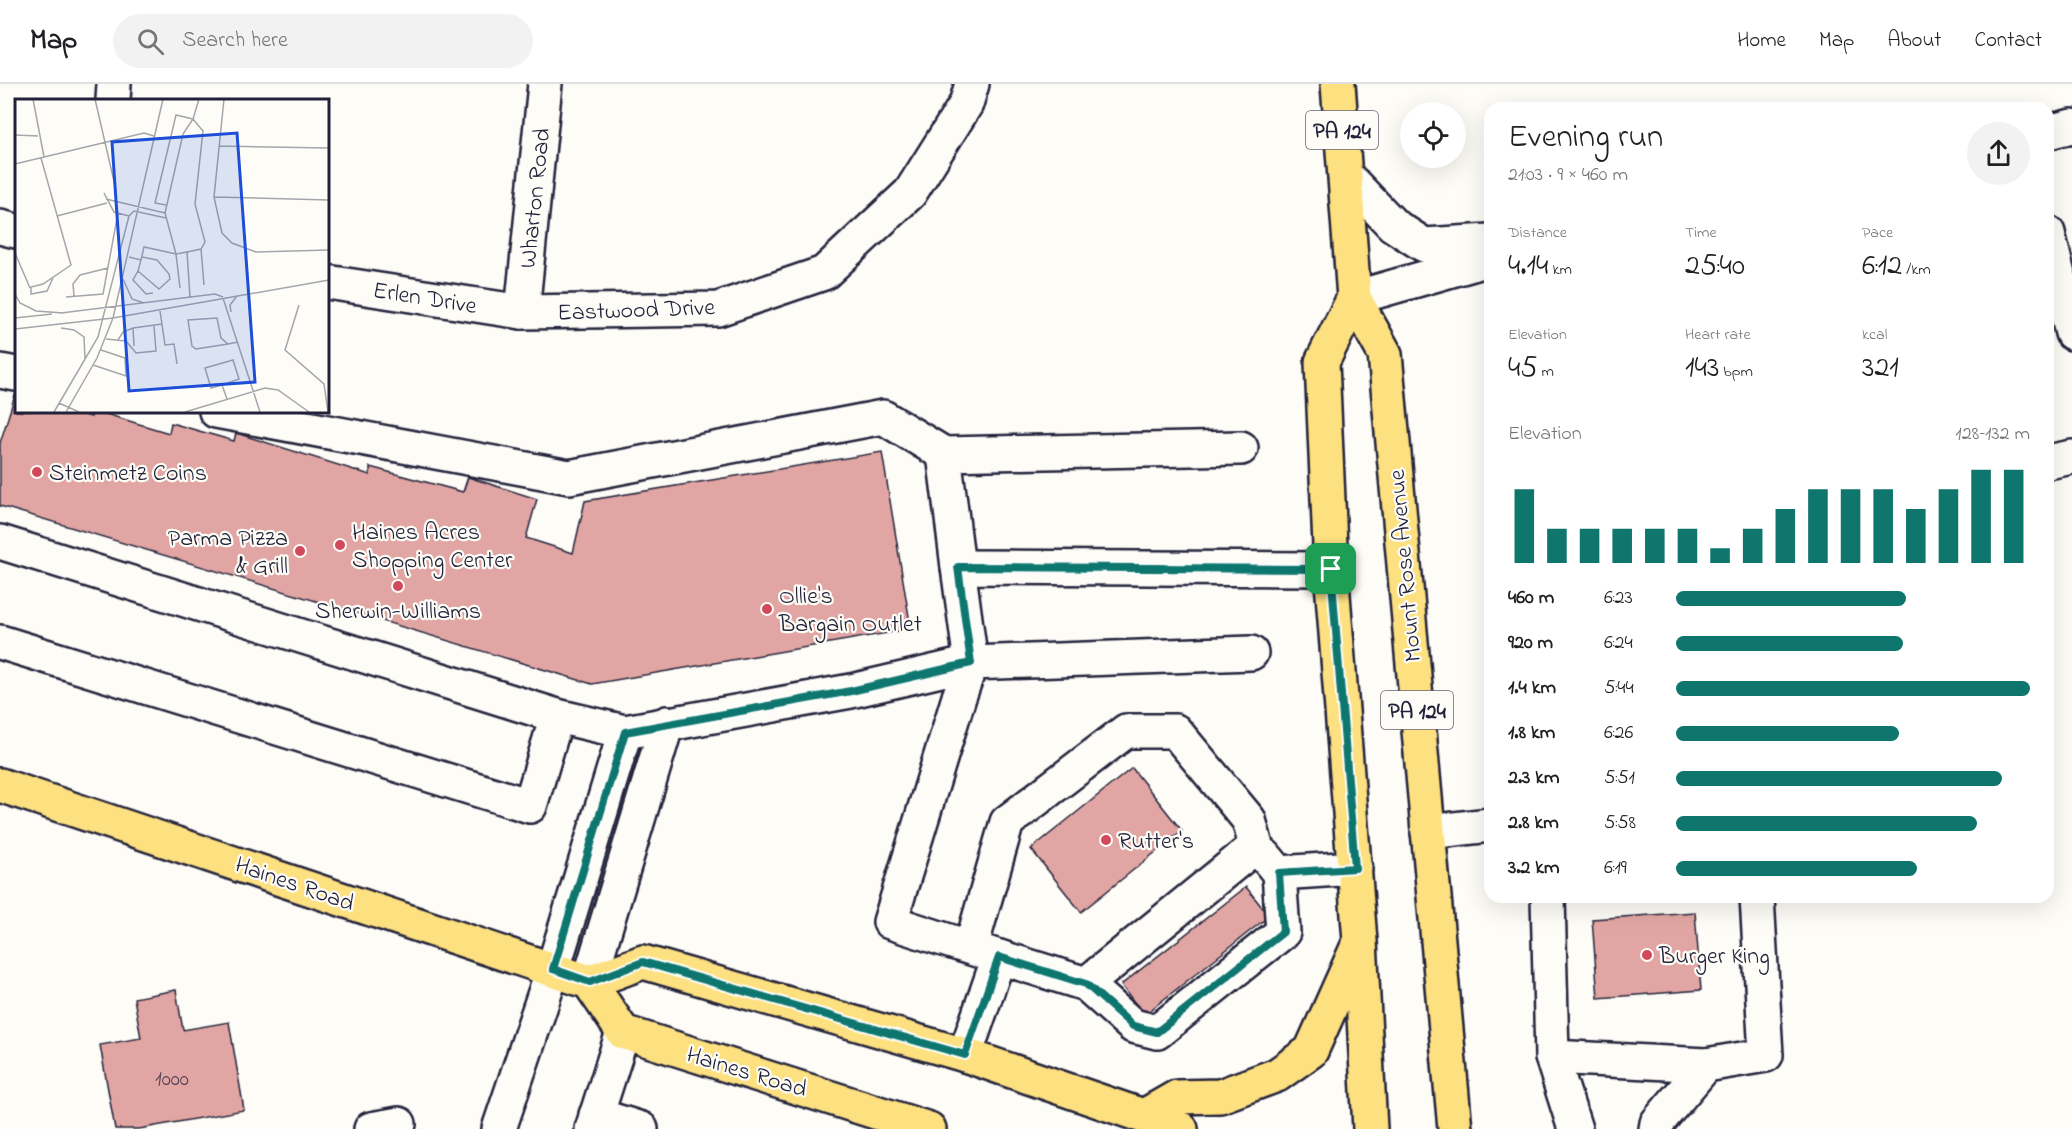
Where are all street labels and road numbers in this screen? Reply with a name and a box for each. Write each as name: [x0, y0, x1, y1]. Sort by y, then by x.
road number: PA 124: [1306, 111, 1378, 149]
street label: Wharton Road: [512, 126, 561, 270]
street label: Erlen Drive: [370, 274, 479, 325]
street label: Eastwood Drive: [557, 291, 716, 332]
street label: Mount Rose Avenue: [1381, 468, 1432, 663]
road number: PA 124: [1381, 691, 1453, 729]
street label: Haines Road: [230, 849, 359, 922]
street label: Haines Road: [682, 1038, 811, 1108]

